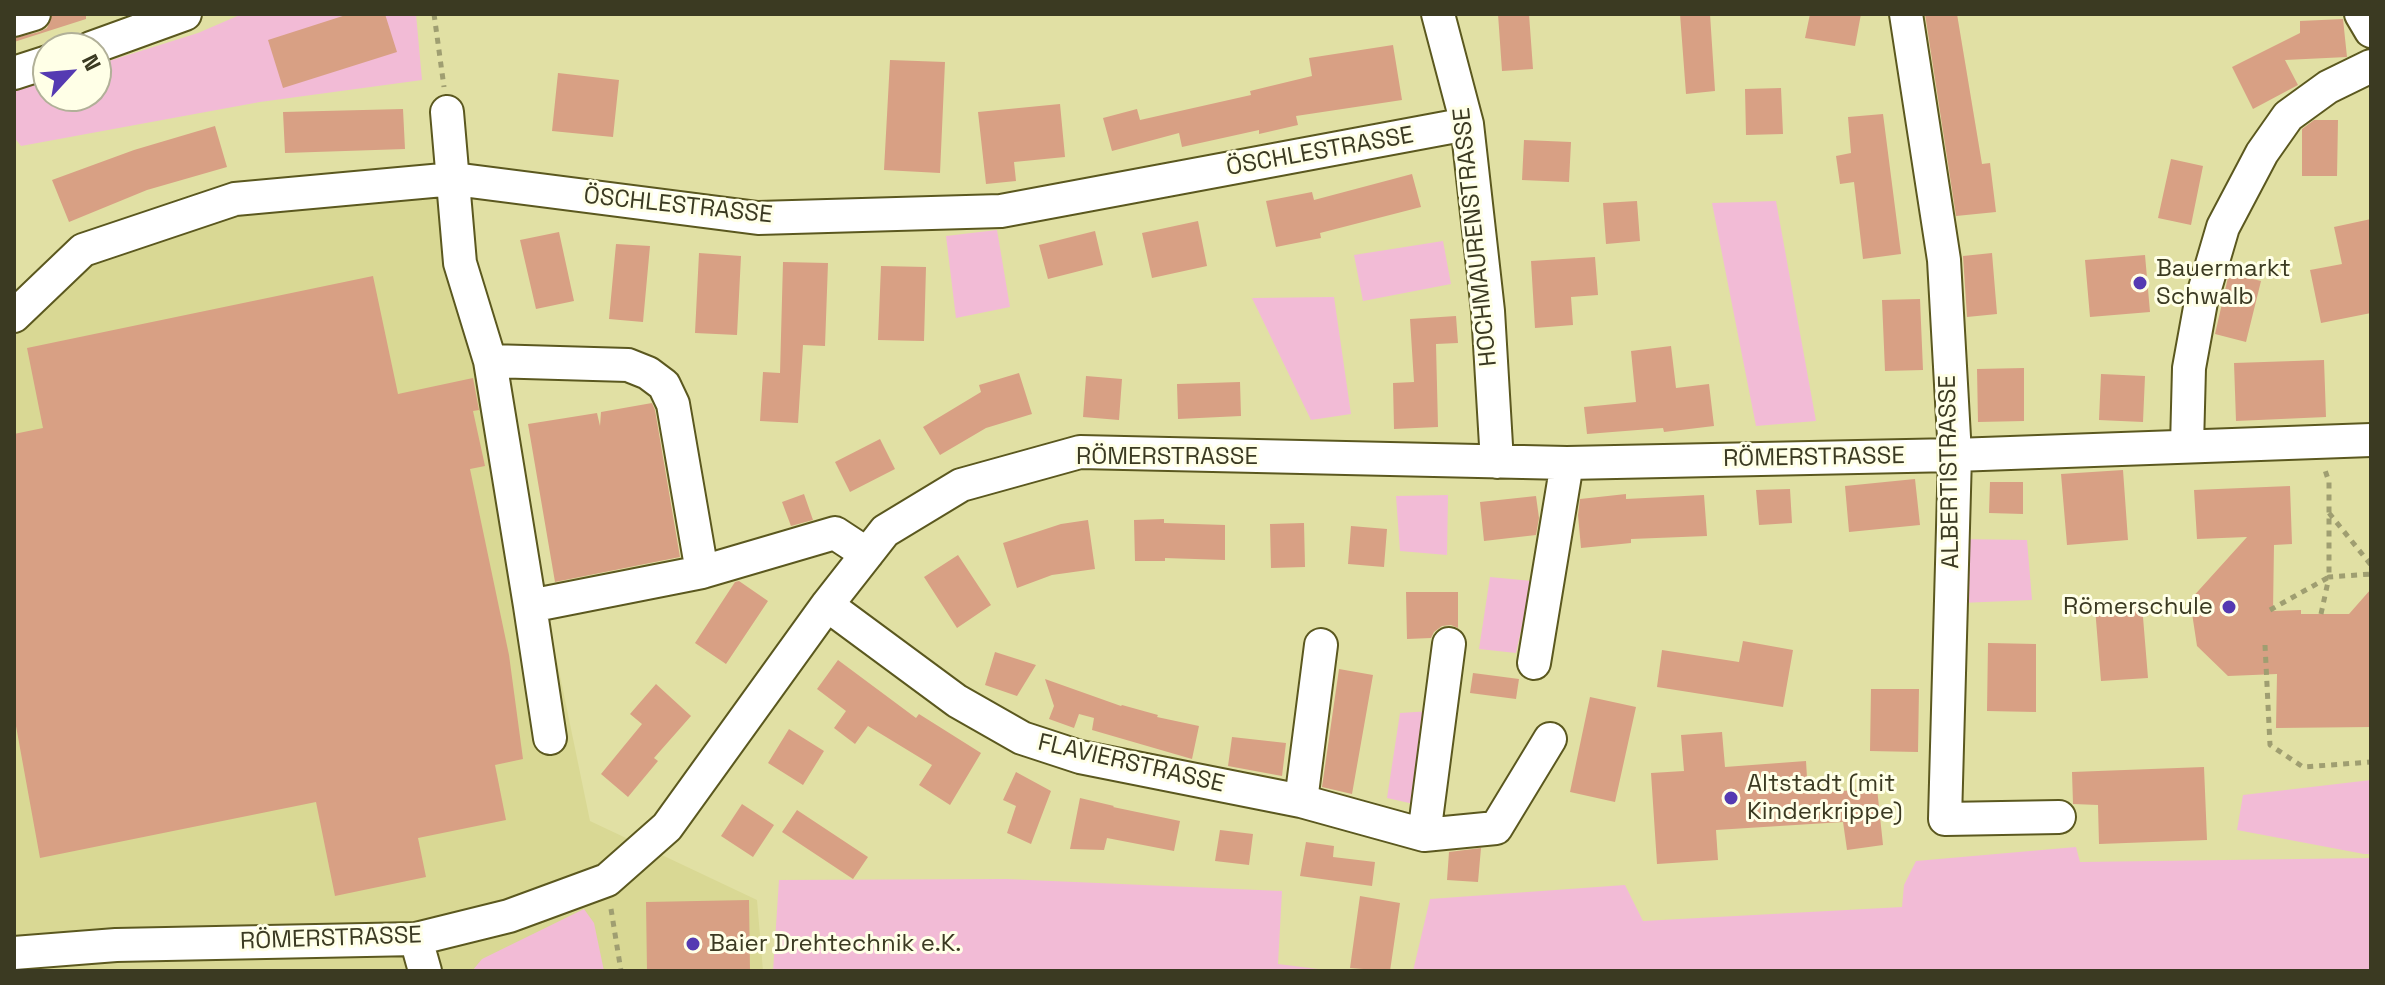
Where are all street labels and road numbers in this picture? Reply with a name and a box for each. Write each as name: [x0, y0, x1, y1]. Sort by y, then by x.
street label: HOCHMAURENSTRASSE: [1448, 106, 1504, 368]
street label: ÖSCHLESTRASSE: [1224, 121, 1416, 183]
street label: ÖSCHLESTRASSE: [582, 182, 774, 230]
street label: ALBERTISTRASSE: [1934, 375, 1966, 569]
street label: RÖMERSTRASSE: [1723, 442, 1905, 474]
street label: RÖMERSTRASSE: [1076, 443, 1258, 471]
street label: FLAVIERSTRASSE: [1035, 729, 1227, 799]
street label: RÖMERSTRASSE: [240, 921, 422, 957]

